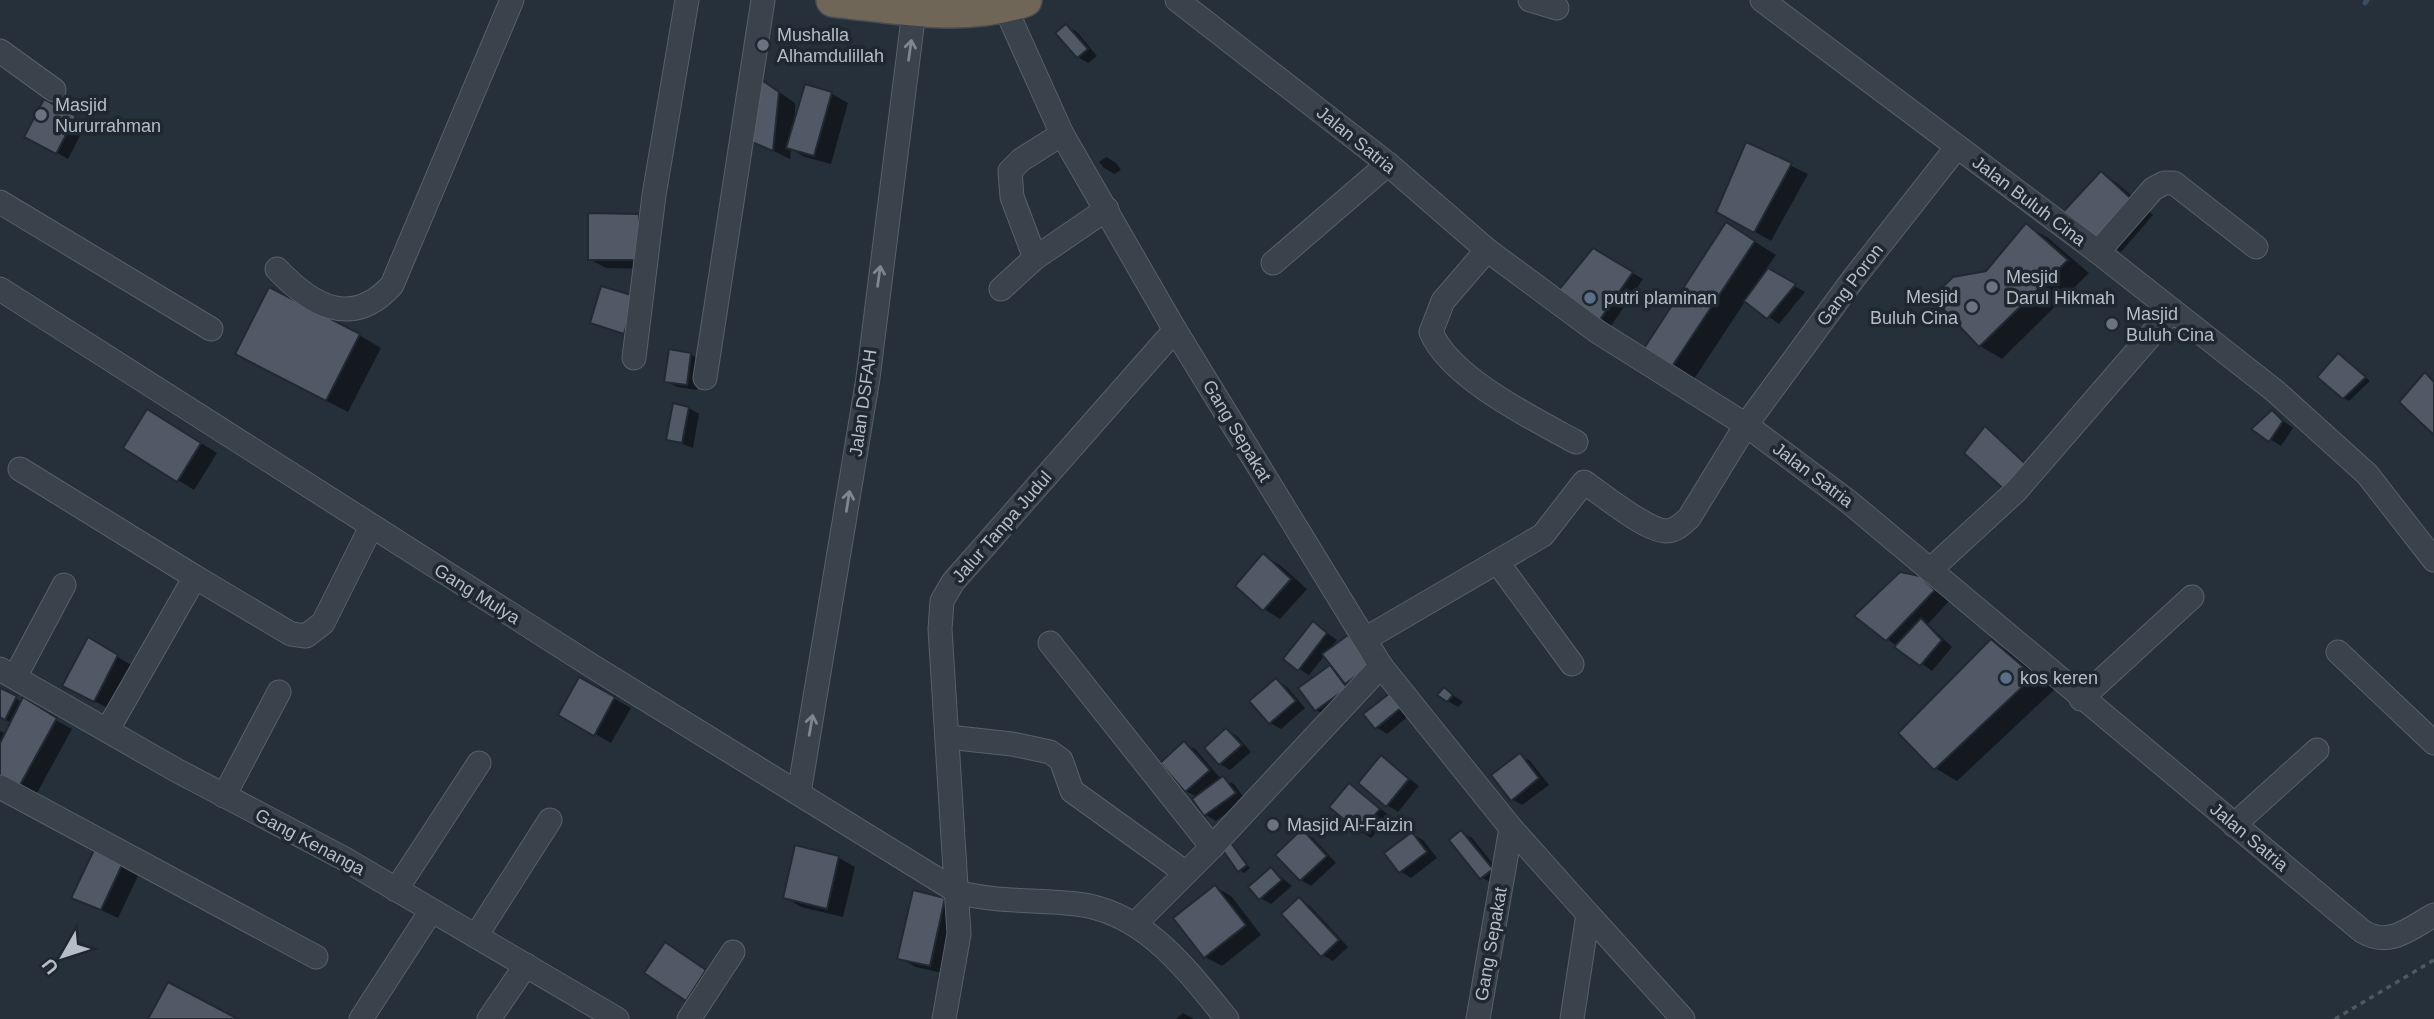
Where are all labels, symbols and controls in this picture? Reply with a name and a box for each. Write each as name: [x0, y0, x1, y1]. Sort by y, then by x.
place label: Mushalla Alhamdulillah: [777, 25, 884, 66]
marker: Mushalla Alhamdulillah: [755, 37, 771, 53]
one-way arrow: [903, 40, 916, 62]
place label: Masjid Nururrahman: [55, 95, 161, 136]
street label: Jalan Satria: [1313, 102, 1400, 178]
marker: Masjid Nururrahman: [33, 107, 49, 123]
street label: Jalan Buluh Cina: [1969, 152, 2090, 251]
street label: Gang Poron: [1813, 240, 1887, 330]
one-way arrow: [873, 265, 886, 288]
place label: Mesjid Darul Hikmah: [2006, 267, 2115, 308]
marker: Mesjid Darul Hikmah: [1984, 279, 2000, 295]
place label: Mesjid Buluh Cina: [1870, 287, 1959, 328]
place label: putri plaminan: [1604, 288, 1717, 308]
marker: putri plaminan: [1582, 290, 1598, 306]
marker: Mesjid Buluh Cina: [1964, 299, 1980, 315]
place label: Masjid Buluh Cina: [2126, 304, 2215, 345]
marker: Masjid Buluh Cina: [2104, 316, 2120, 332]
street label: Jalan DSFAH: [846, 348, 880, 458]
street label: Gang Sepakat: [1199, 377, 1275, 485]
street label: Jalan Satria: [1769, 438, 1858, 512]
street label: Jalur Tanpa Judul: [948, 467, 1056, 587]
one-way arrow: [842, 490, 855, 513]
street label: Gang Mulya: [431, 560, 524, 629]
place label: kos keren: [2020, 668, 2098, 688]
marker: kos keren: [1998, 670, 2014, 686]
one-way arrow: [804, 714, 818, 737]
street label: Jalan Satria: [2206, 799, 2293, 876]
street label: Gang Kenanga: [252, 805, 369, 880]
place label: Masjid Al-Faizin: [1287, 815, 1413, 835]
marker: Masjid Al-Faizin: [1265, 817, 1281, 833]
street label: Gang Sepakat: [1471, 886, 1511, 1002]
north arrow: [28, 921, 98, 991]
text: U: [38, 954, 63, 978]

